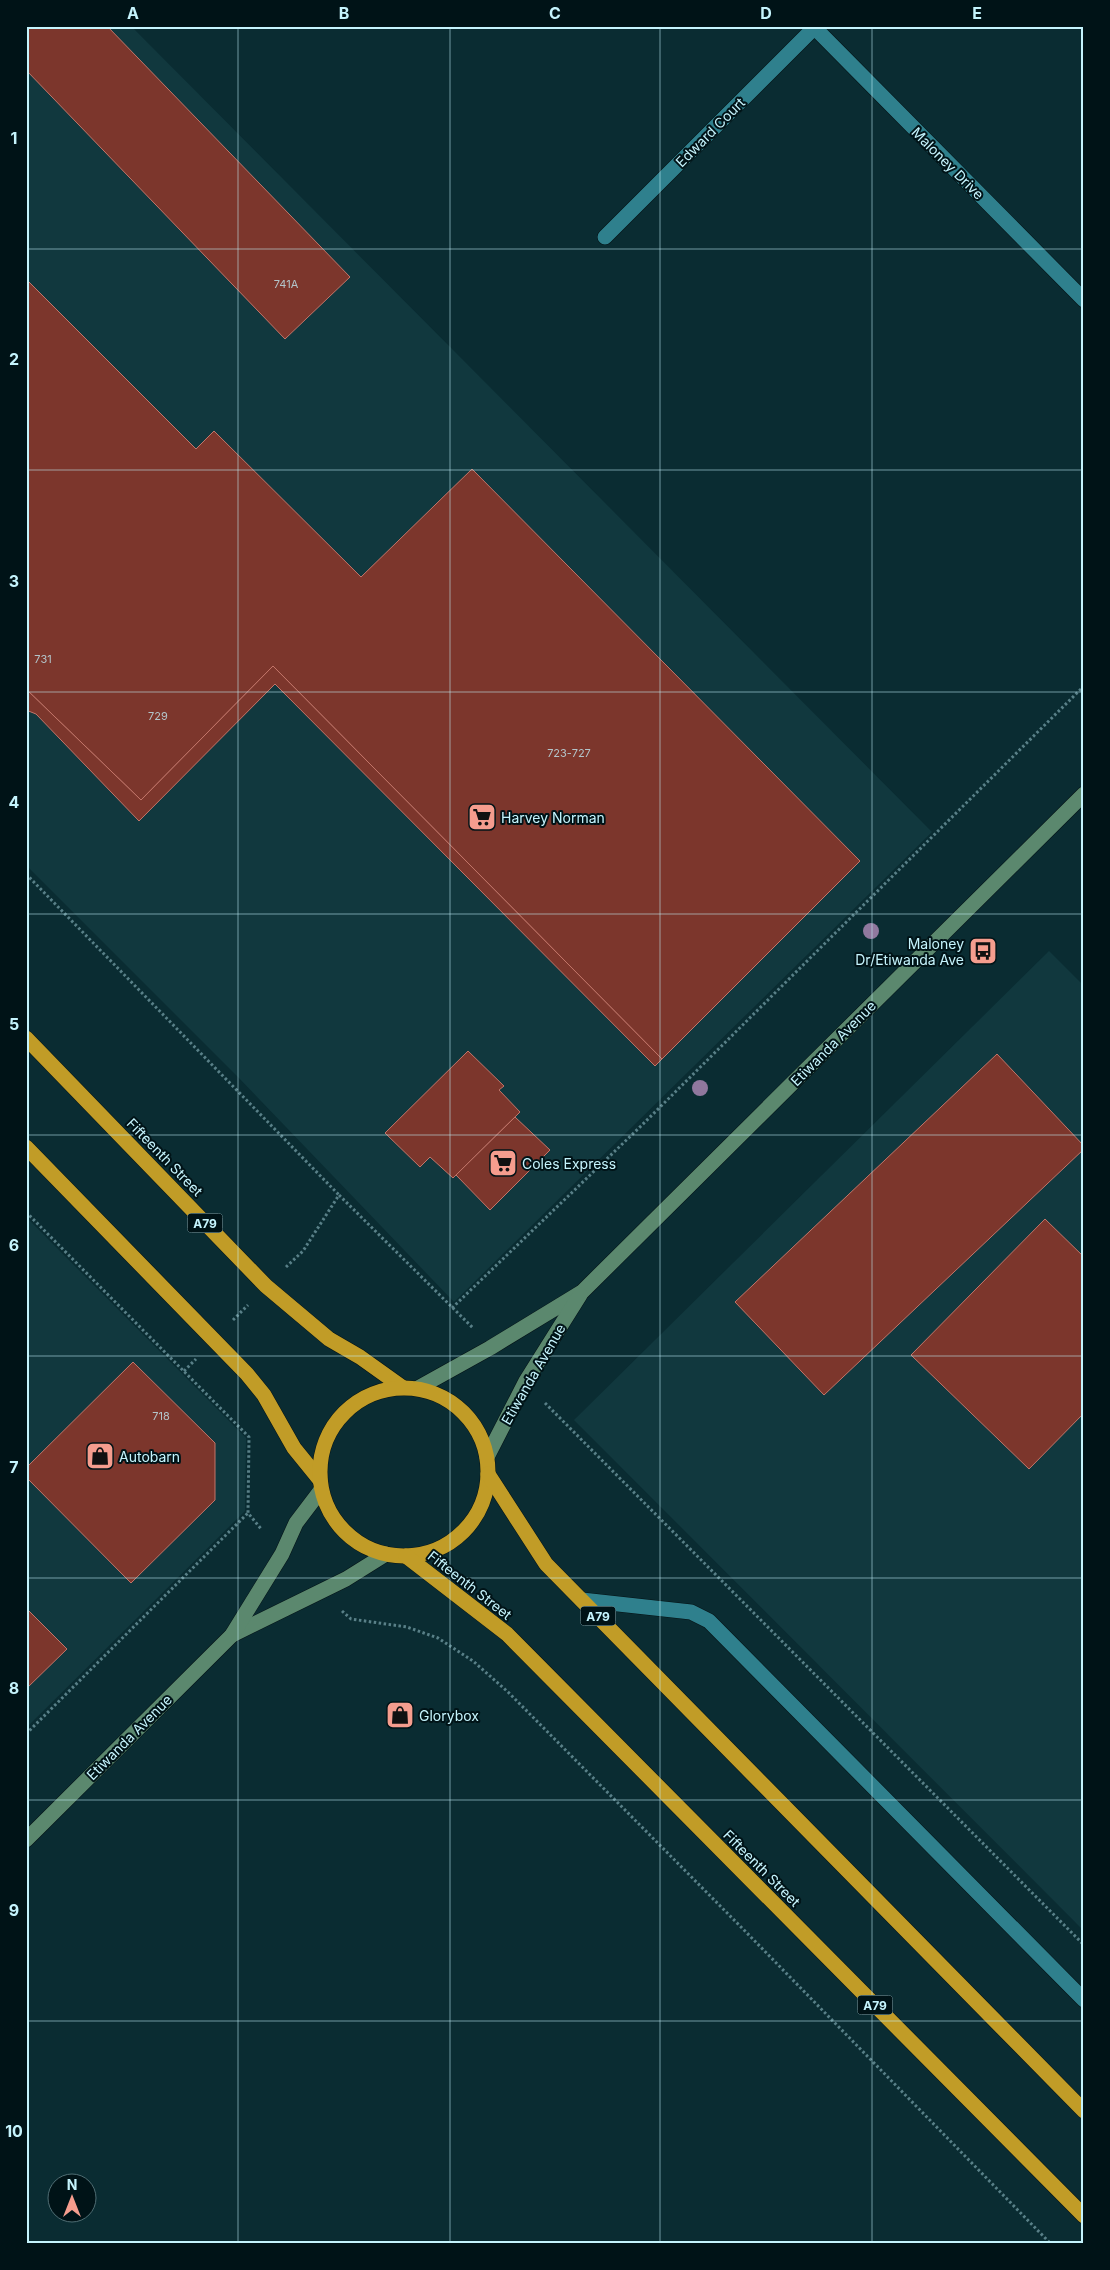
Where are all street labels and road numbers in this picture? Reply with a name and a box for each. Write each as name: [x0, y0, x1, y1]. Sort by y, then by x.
street label: Edward Court: [672, 94, 748, 170]
street label: Maloney Drive: [908, 123, 988, 203]
street label: Etiwanda Avenue: [787, 997, 879, 1089]
street label: Fifteenth Street: [124, 1115, 207, 1200]
road number: A79: [188, 1214, 222, 1232]
street label: Etiwanda Avenue: [497, 1321, 569, 1427]
street label: Fifteenth Street: [425, 1547, 516, 1623]
road number: A79: [580, 1606, 616, 1625]
street label: Etiwanda Avenue: [83, 1691, 175, 1783]
street label: Fifteenth Street: [720, 1826, 804, 1910]
road number: A79: [858, 1996, 892, 2014]

